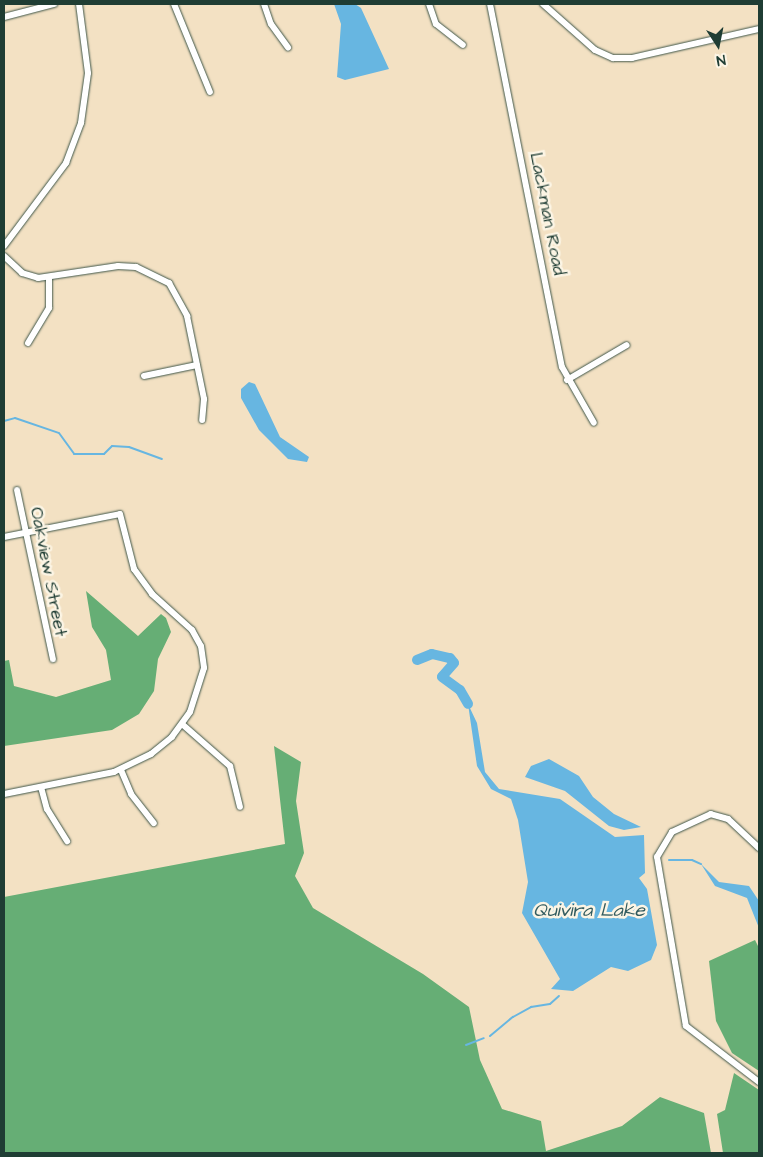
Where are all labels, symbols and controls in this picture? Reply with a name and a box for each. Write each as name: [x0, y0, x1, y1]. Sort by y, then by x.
north arrow: [693, 20, 743, 70]
text: N: [715, 49, 727, 70]
street label: Lackman Road: [524, 151, 570, 277]
street label: Oakview Street: [25, 505, 71, 639]
water label: Quivira Lake: [533, 900, 645, 922]

